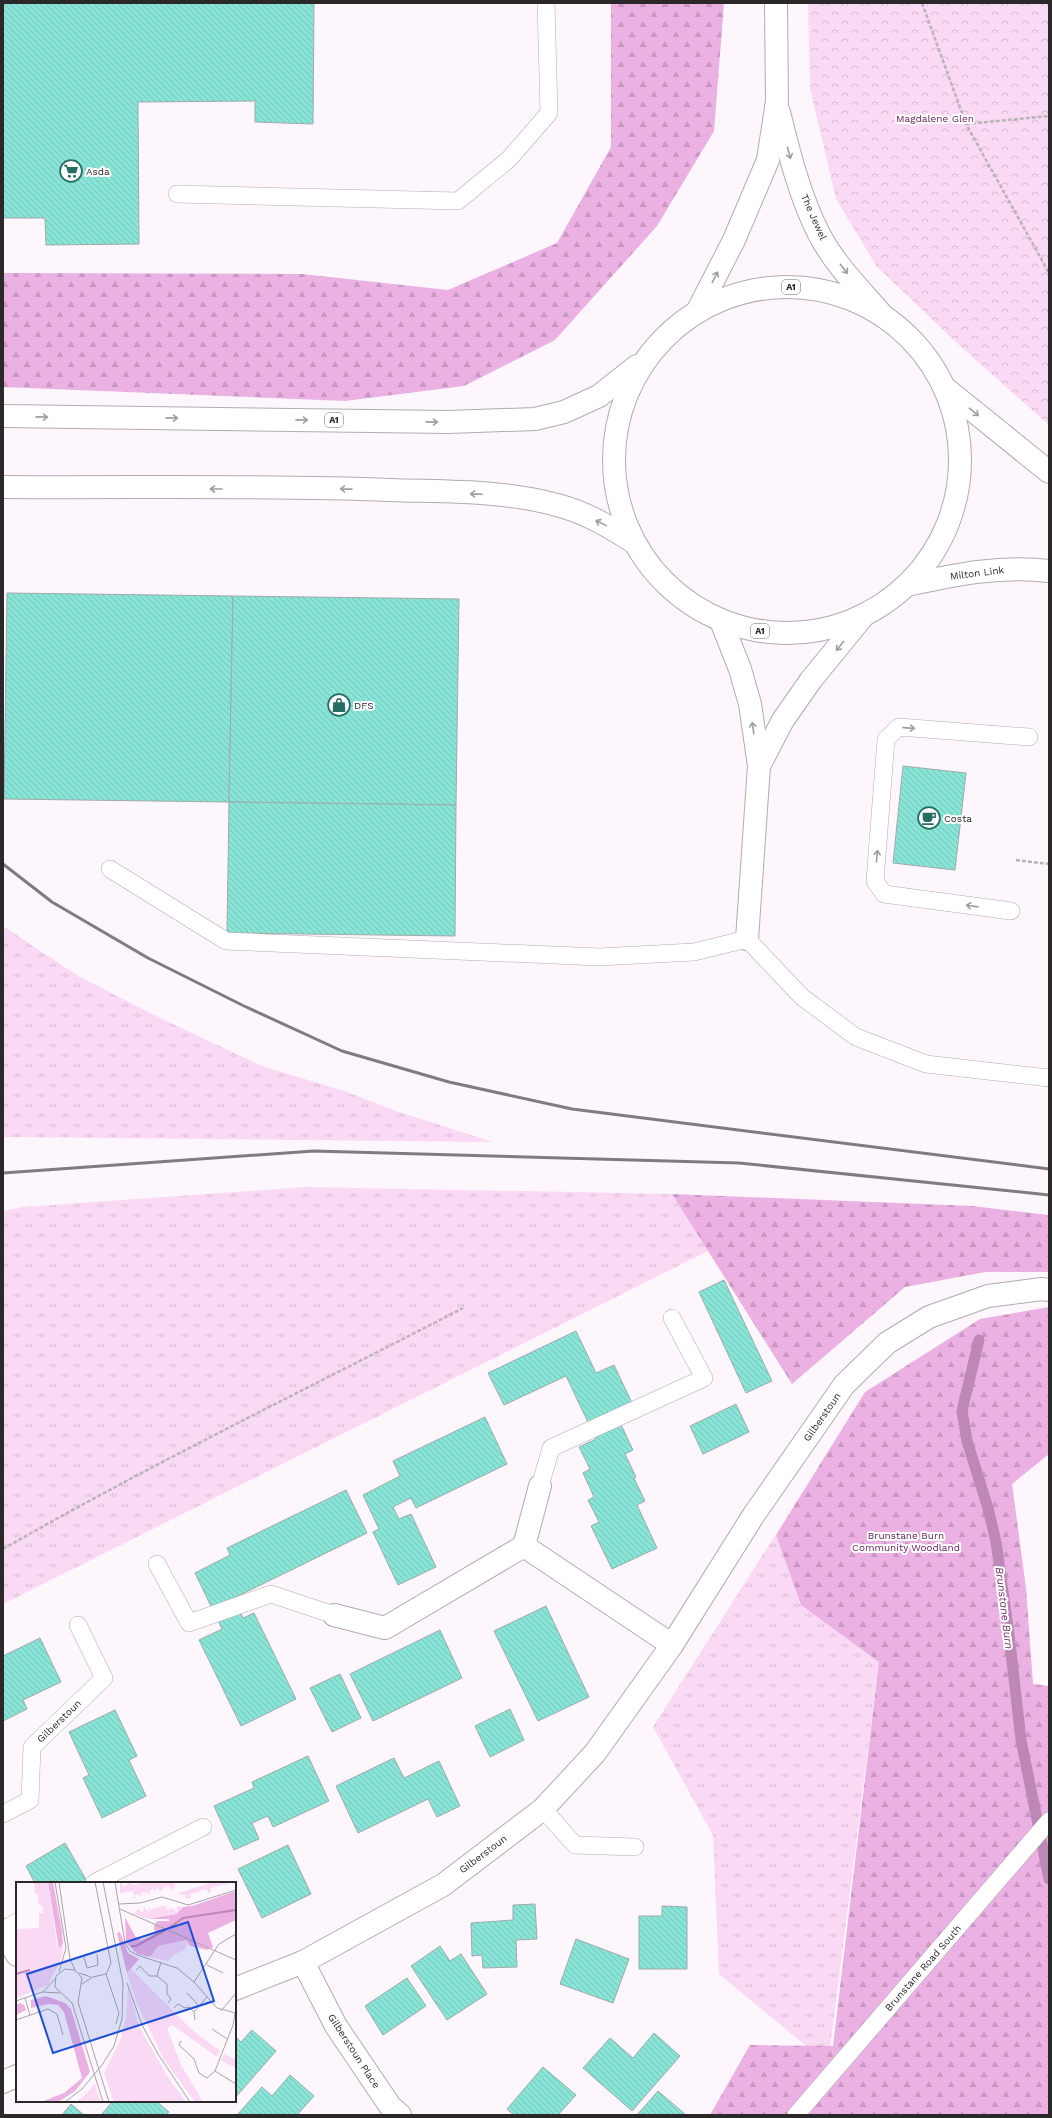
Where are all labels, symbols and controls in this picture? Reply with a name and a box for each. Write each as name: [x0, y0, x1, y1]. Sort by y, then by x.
park label: Magdalene Glen: [896, 113, 974, 124]
one-way arrow: [786, 146, 794, 159]
supermarket icon: Asda: [58, 158, 84, 184]
place label: Asda: [86, 166, 110, 177]
street label: The Jewel: [799, 192, 829, 242]
one-way arrow: [840, 264, 848, 275]
one-way arrow: [712, 271, 719, 283]
road number: A1: [782, 280, 800, 294]
one-way arrow: [968, 408, 979, 417]
one-way arrow: [35, 413, 48, 421]
road number: A1: [325, 413, 343, 427]
one-way arrow: [165, 414, 178, 422]
one-way arrow: [295, 416, 308, 424]
one-way arrow: [425, 418, 438, 426]
one-way arrow: [210, 485, 223, 493]
one-way arrow: [340, 485, 353, 493]
one-way arrow: [470, 490, 483, 497]
one-way arrow: [596, 519, 608, 526]
street label: Milton Link: [949, 564, 1005, 582]
road number: A1: [751, 624, 769, 638]
one-way arrow: [836, 641, 844, 652]
shop icon: DFS: [326, 692, 352, 718]
place label: DFS: [354, 700, 374, 711]
one-way arrow: [749, 722, 757, 735]
one-way arrow: [902, 725, 915, 732]
cafe icon: Costa: [916, 805, 942, 831]
place label: Costa: [944, 813, 972, 824]
one-way arrow: [874, 850, 881, 863]
one-way arrow: [966, 902, 979, 910]
street label: Gilberstoun: [801, 1391, 843, 1443]
park label: Brunstane Burn Community Woodland: [852, 1530, 960, 1553]
water label: Brunstane Burn: [993, 1566, 1015, 1650]
street label: Gilberstoun: [35, 1697, 83, 1745]
street label: Gilberstoun: [457, 1833, 509, 1875]
inset map: [16, 1882, 236, 2102]
street label: Brunstane Road South: [883, 1923, 963, 2013]
street label: Gilberstoun Place: [326, 2012, 382, 2090]

